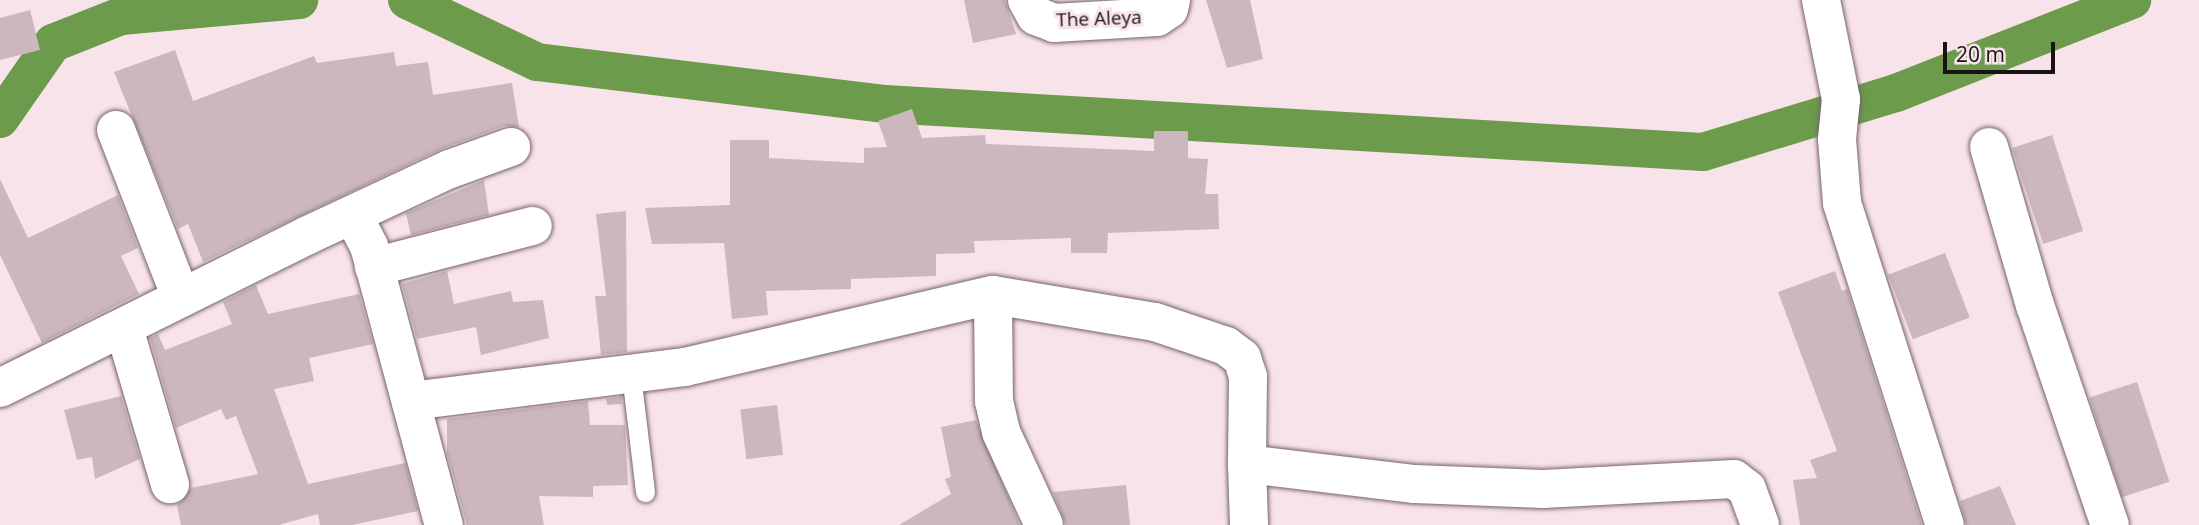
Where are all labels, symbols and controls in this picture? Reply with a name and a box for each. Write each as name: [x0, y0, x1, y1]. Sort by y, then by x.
street label: The Aleya: [1056, 6, 1142, 32]
scale bar: [1947, 28, 2059, 72]
text: 20 m: [1956, 40, 2005, 68]

